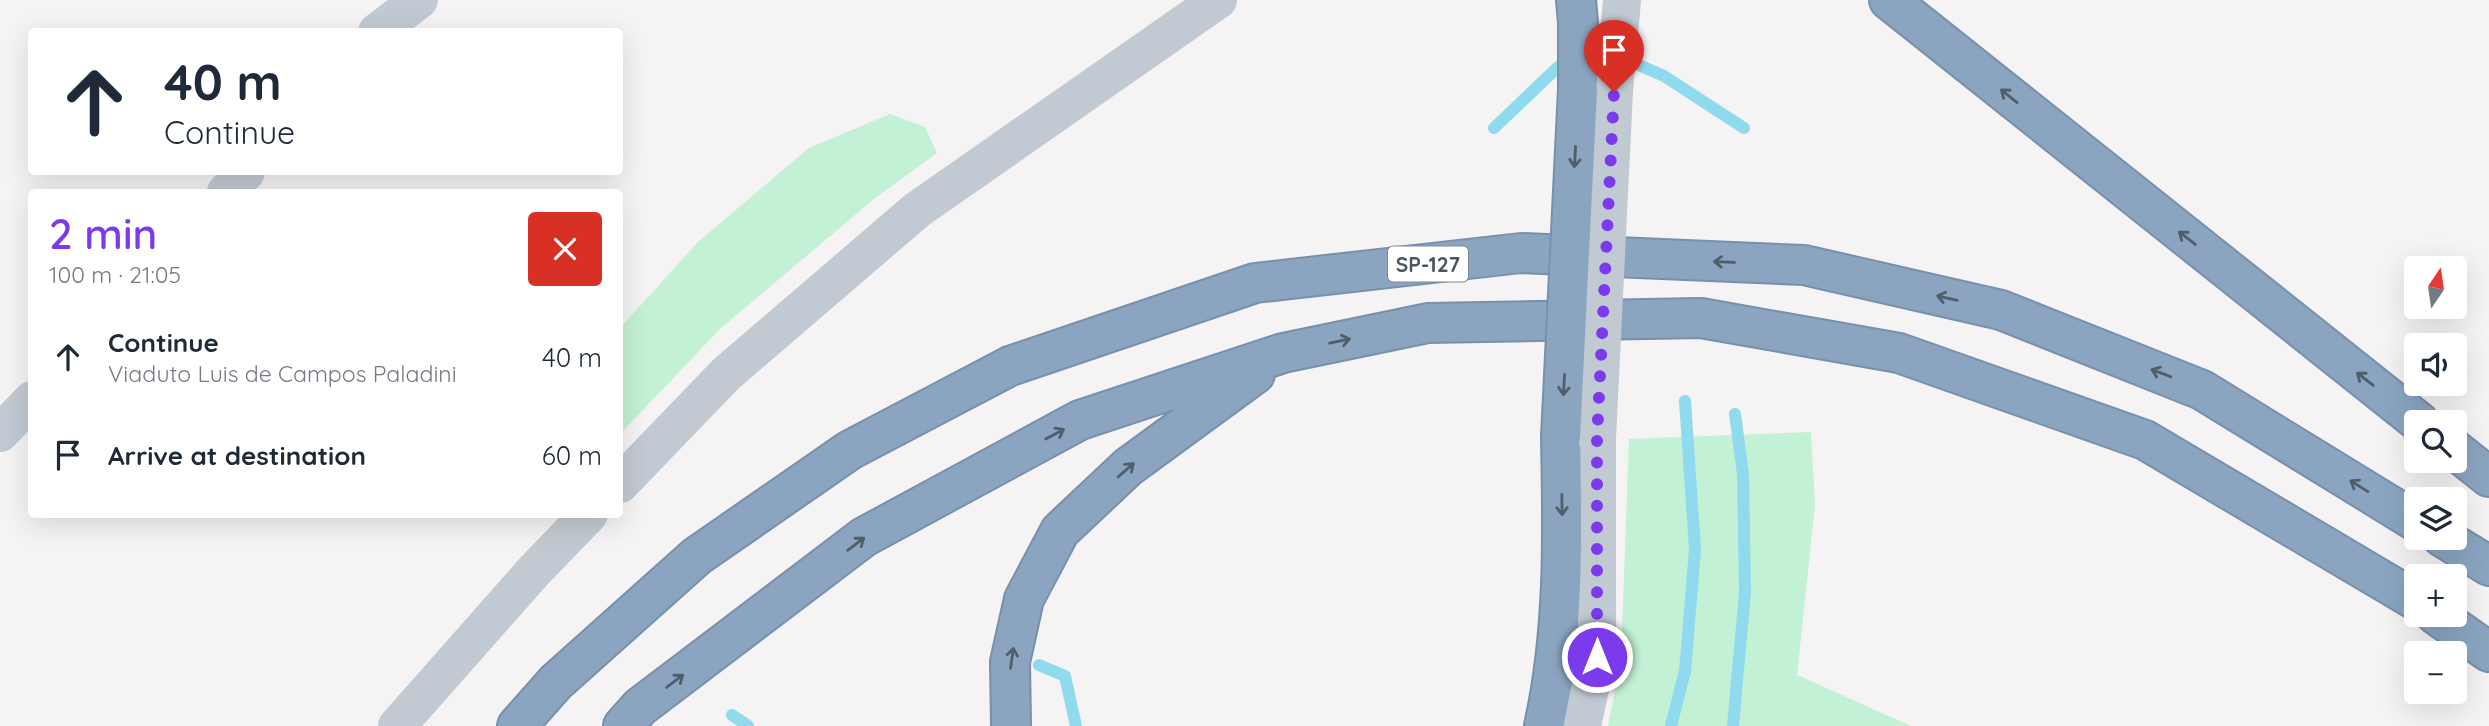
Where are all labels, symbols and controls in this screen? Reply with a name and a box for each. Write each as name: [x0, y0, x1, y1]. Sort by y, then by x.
pin: [1584, 20, 1644, 92]
icon: arrive: [1595, 31, 1633, 69]
text: 40 m: [164, 51, 282, 112]
icon: ahead: [49, 56, 140, 147]
one-way arrow: [2001, 89, 2019, 104]
text: Continue: [164, 112, 295, 152]
one-way arrow: [1568, 146, 1581, 168]
text: 2 min: [49, 207, 157, 260]
button: close: [528, 212, 602, 286]
one-way arrow: [2178, 231, 2197, 246]
road number: SP-127: [1388, 246, 1468, 282]
one-way arrow: [1712, 255, 1735, 268]
north arrow: [2404, 256, 2468, 318]
map controls: [2404, 256, 2467, 704]
text: 100 m · 21:05: [49, 260, 181, 289]
one-way arrow: [1936, 291, 1959, 304]
text: Continue: [108, 326, 219, 359]
button: sound: [2404, 333, 2467, 396]
one-way arrow: [1328, 334, 1351, 348]
icon: ahead: [49, 338, 87, 376]
text: 40 m: [542, 341, 602, 374]
text: Viaduto Luis de Campos Paladini: [108, 359, 457, 388]
one-way arrow: [2151, 366, 2173, 379]
one-way arrow: [2357, 372, 2375, 387]
one-way arrow: [1557, 373, 1570, 396]
button: search: [2404, 410, 2467, 473]
one-way arrow: [1044, 426, 1064, 440]
icon: arrive: [49, 436, 87, 474]
text: Arrive at destination: [108, 439, 366, 472]
text: 60 m: [542, 439, 602, 472]
one-way arrow: [1117, 462, 1135, 478]
one-way arrow: [2349, 478, 2369, 492]
button: layers: [2404, 487, 2467, 550]
one-way arrow: [1556, 493, 1569, 516]
one-way arrow: [846, 536, 864, 551]
button: +: [2404, 564, 2467, 627]
position arrow: [1560, 620, 1634, 694]
button: −: [2404, 641, 2467, 704]
one-way arrow: [1006, 647, 1019, 670]
one-way arrow: [665, 674, 683, 689]

